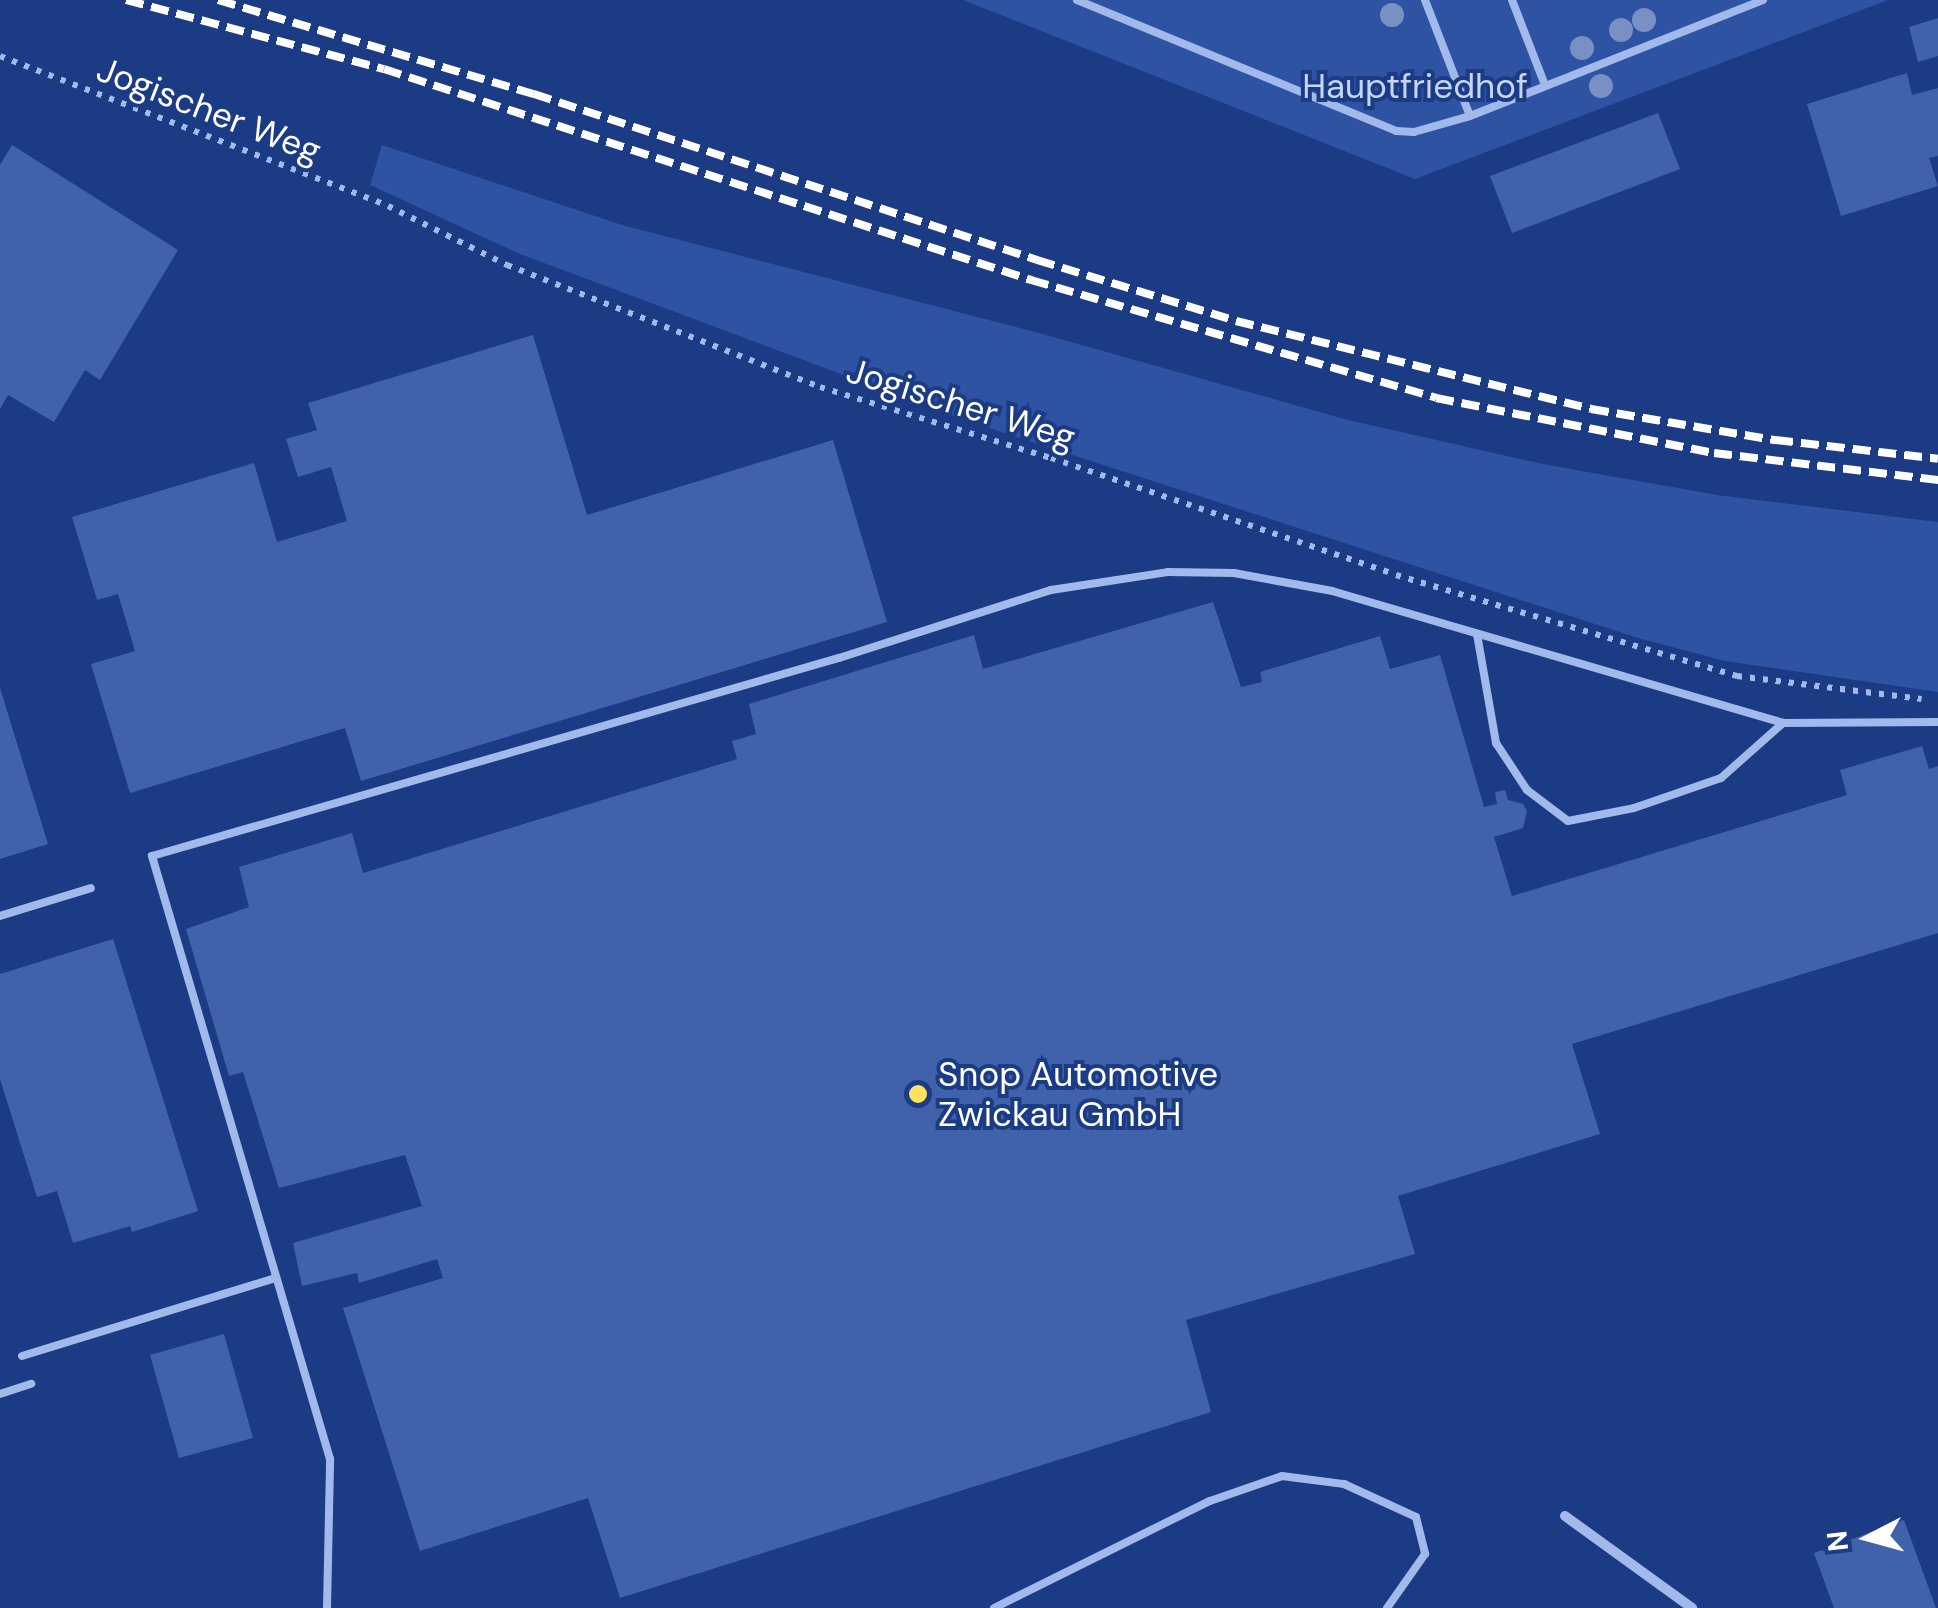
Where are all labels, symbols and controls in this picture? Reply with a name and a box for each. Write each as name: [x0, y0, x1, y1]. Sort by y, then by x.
street label: Jogischer Weg: [91, 48, 327, 172]
park label: Hauptfriedhof: [1302, 65, 1528, 107]
street label: Jogischer Weg: [842, 349, 1080, 459]
place label: Snop Automotive Zwickau GmbH: [938, 1053, 1218, 1135]
marker: Snop Automotive Zwickau GmbH: [907, 1083, 929, 1105]
north arrow: [1818, 1488, 1918, 1588]
text: N: [1818, 1529, 1857, 1553]

